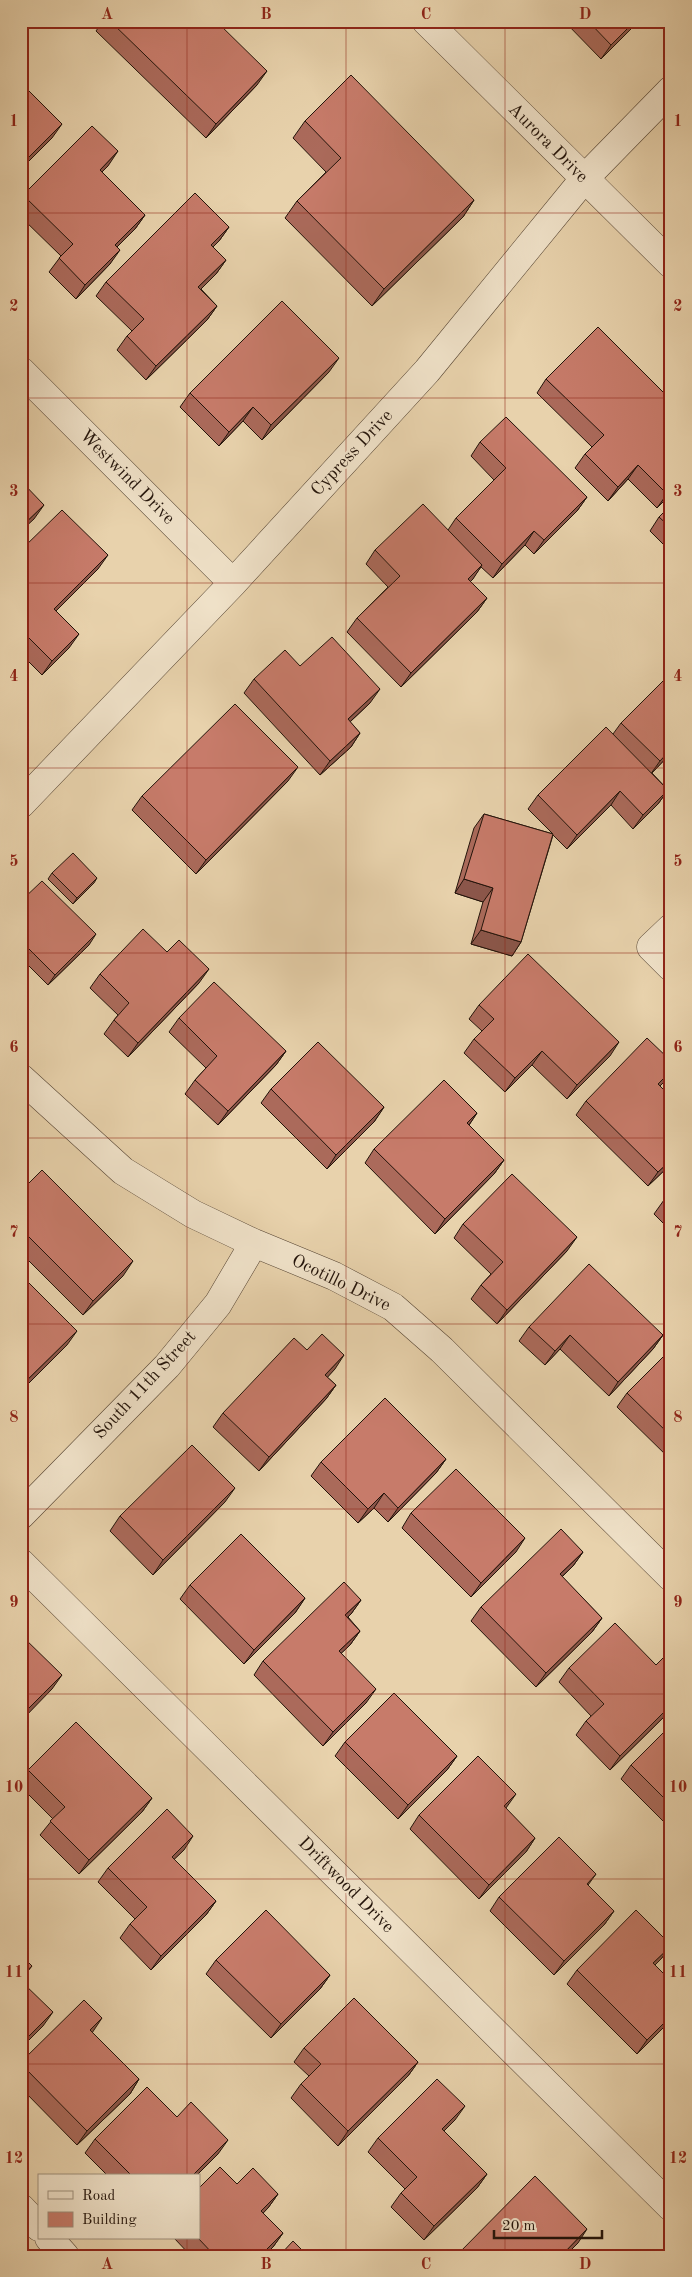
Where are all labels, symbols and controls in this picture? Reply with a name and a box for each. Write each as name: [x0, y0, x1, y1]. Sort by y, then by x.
text: A: [101, 7, 113, 23]
text: B: [260, 7, 272, 23]
text: C: [421, 7, 431, 23]
text: D: [579, 7, 591, 23]
street label: Aurora Drive: [505, 100, 591, 186]
text: 1: [9, 114, 19, 130]
text: 1: [673, 114, 683, 130]
text: 2: [9, 299, 19, 315]
text: 2: [673, 299, 683, 315]
street label: Cypress Drive: [308, 406, 396, 500]
street label: Westwind Drive: [76, 426, 178, 528]
text: 3: [9, 484, 19, 500]
text: 3: [673, 484, 683, 500]
text: 4: [9, 669, 19, 685]
text: 4: [673, 669, 683, 685]
text: 5: [9, 854, 19, 870]
text: 5: [673, 854, 683, 870]
text: 6: [9, 1040, 19, 1056]
text: 6: [673, 1040, 683, 1056]
text: 7: [9, 1225, 19, 1241]
text: 7: [673, 1225, 683, 1241]
street label: Ocotillo Drive: [289, 1251, 393, 1315]
street label: South 11th Street: [90, 1327, 200, 1443]
text: 8: [9, 1410, 19, 1426]
text: 8: [673, 1410, 683, 1426]
text: 9: [9, 1595, 19, 1611]
text: 9: [673, 1595, 683, 1611]
text: 10: [5, 1780, 23, 1796]
text: 10: [669, 1780, 687, 1796]
street label: Driftwood Drive: [295, 1834, 397, 1936]
text: 11: [5, 1965, 23, 1981]
text: 11: [669, 1965, 687, 1981]
text: 12: [5, 2151, 23, 2167]
text: 12: [669, 2151, 687, 2167]
legend: [38, 2174, 200, 2240]
text: Road: [82, 2189, 116, 2204]
scale bar: [494, 2207, 602, 2239]
text: Building: [82, 2213, 137, 2228]
text: 20 m: [502, 2219, 536, 2234]
text: A: [101, 2257, 113, 2273]
text: B: [260, 2257, 272, 2273]
text: C: [421, 2257, 431, 2273]
text: D: [579, 2257, 591, 2273]

